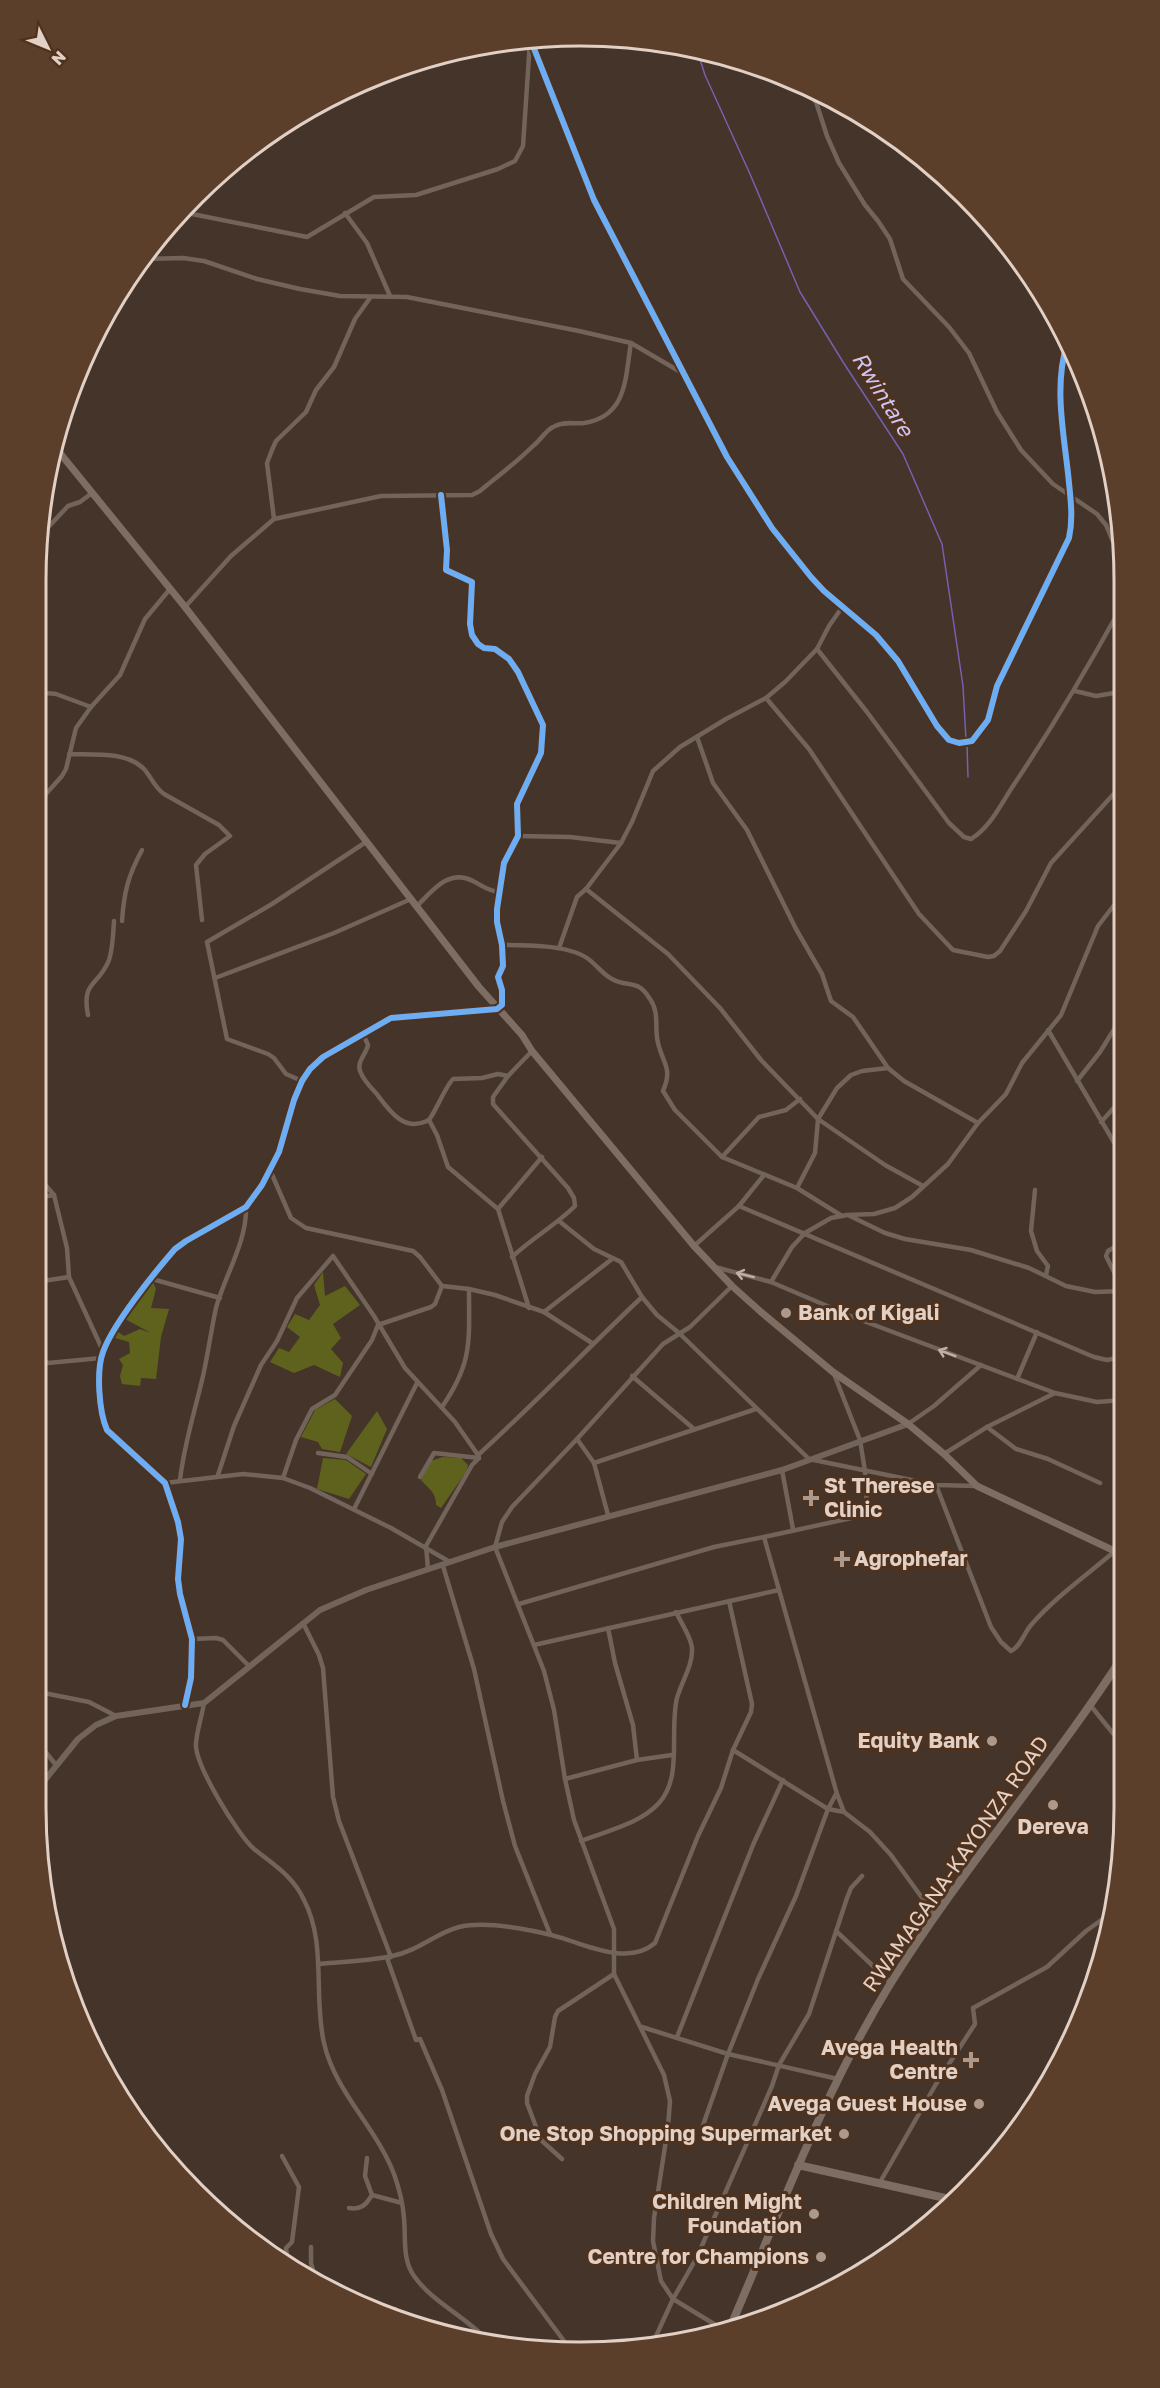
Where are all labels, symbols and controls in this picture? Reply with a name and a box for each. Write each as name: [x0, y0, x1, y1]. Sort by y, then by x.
north arrow: [18, 18, 78, 78]
text: N: [48, 47, 70, 70]
water label: Rwintare: [847, 347, 921, 443]
one-way arrow: [736, 1268, 755, 1280]
place label: Bank of Kigali: [798, 1299, 939, 1325]
marker: Bank of Kigali: [779, 1306, 793, 1320]
one-way arrow: [938, 1346, 957, 1357]
place label: St Therese Clinic: [824, 1472, 935, 1522]
marker: St Therese Clinic: [802, 1489, 820, 1507]
place label: Agrophefar: [854, 1545, 968, 1571]
marker: Agrophefar: [835, 1552, 849, 1566]
place label: Equity Bank: [858, 1727, 980, 1753]
street label: RWAMAGANA-KAYONZA ROAD: [857, 1730, 1054, 1997]
marker: Equity Bank: [985, 1734, 999, 1748]
marker: Dereva: [1046, 1798, 1060, 1812]
place label: Dereva: [1017, 1813, 1089, 1839]
place label: Avega Health Centre: [821, 2034, 958, 2084]
marker: Avega Health Centre: [962, 2051, 980, 2069]
place label: Avega Guest House: [767, 2090, 967, 2116]
marker: Avega Guest House: [972, 2097, 986, 2111]
place label: One Stop Shopping Supermarket: [499, 2120, 832, 2146]
marker: One Stop Shopping Supermarket: [837, 2127, 851, 2141]
place label: Children Might Foundation: [652, 2188, 802, 2238]
marker: Children Might Foundation: [807, 2207, 821, 2221]
place label: Centre for Champions: [588, 2243, 809, 2269]
marker: Centre for Champions: [814, 2250, 828, 2264]

